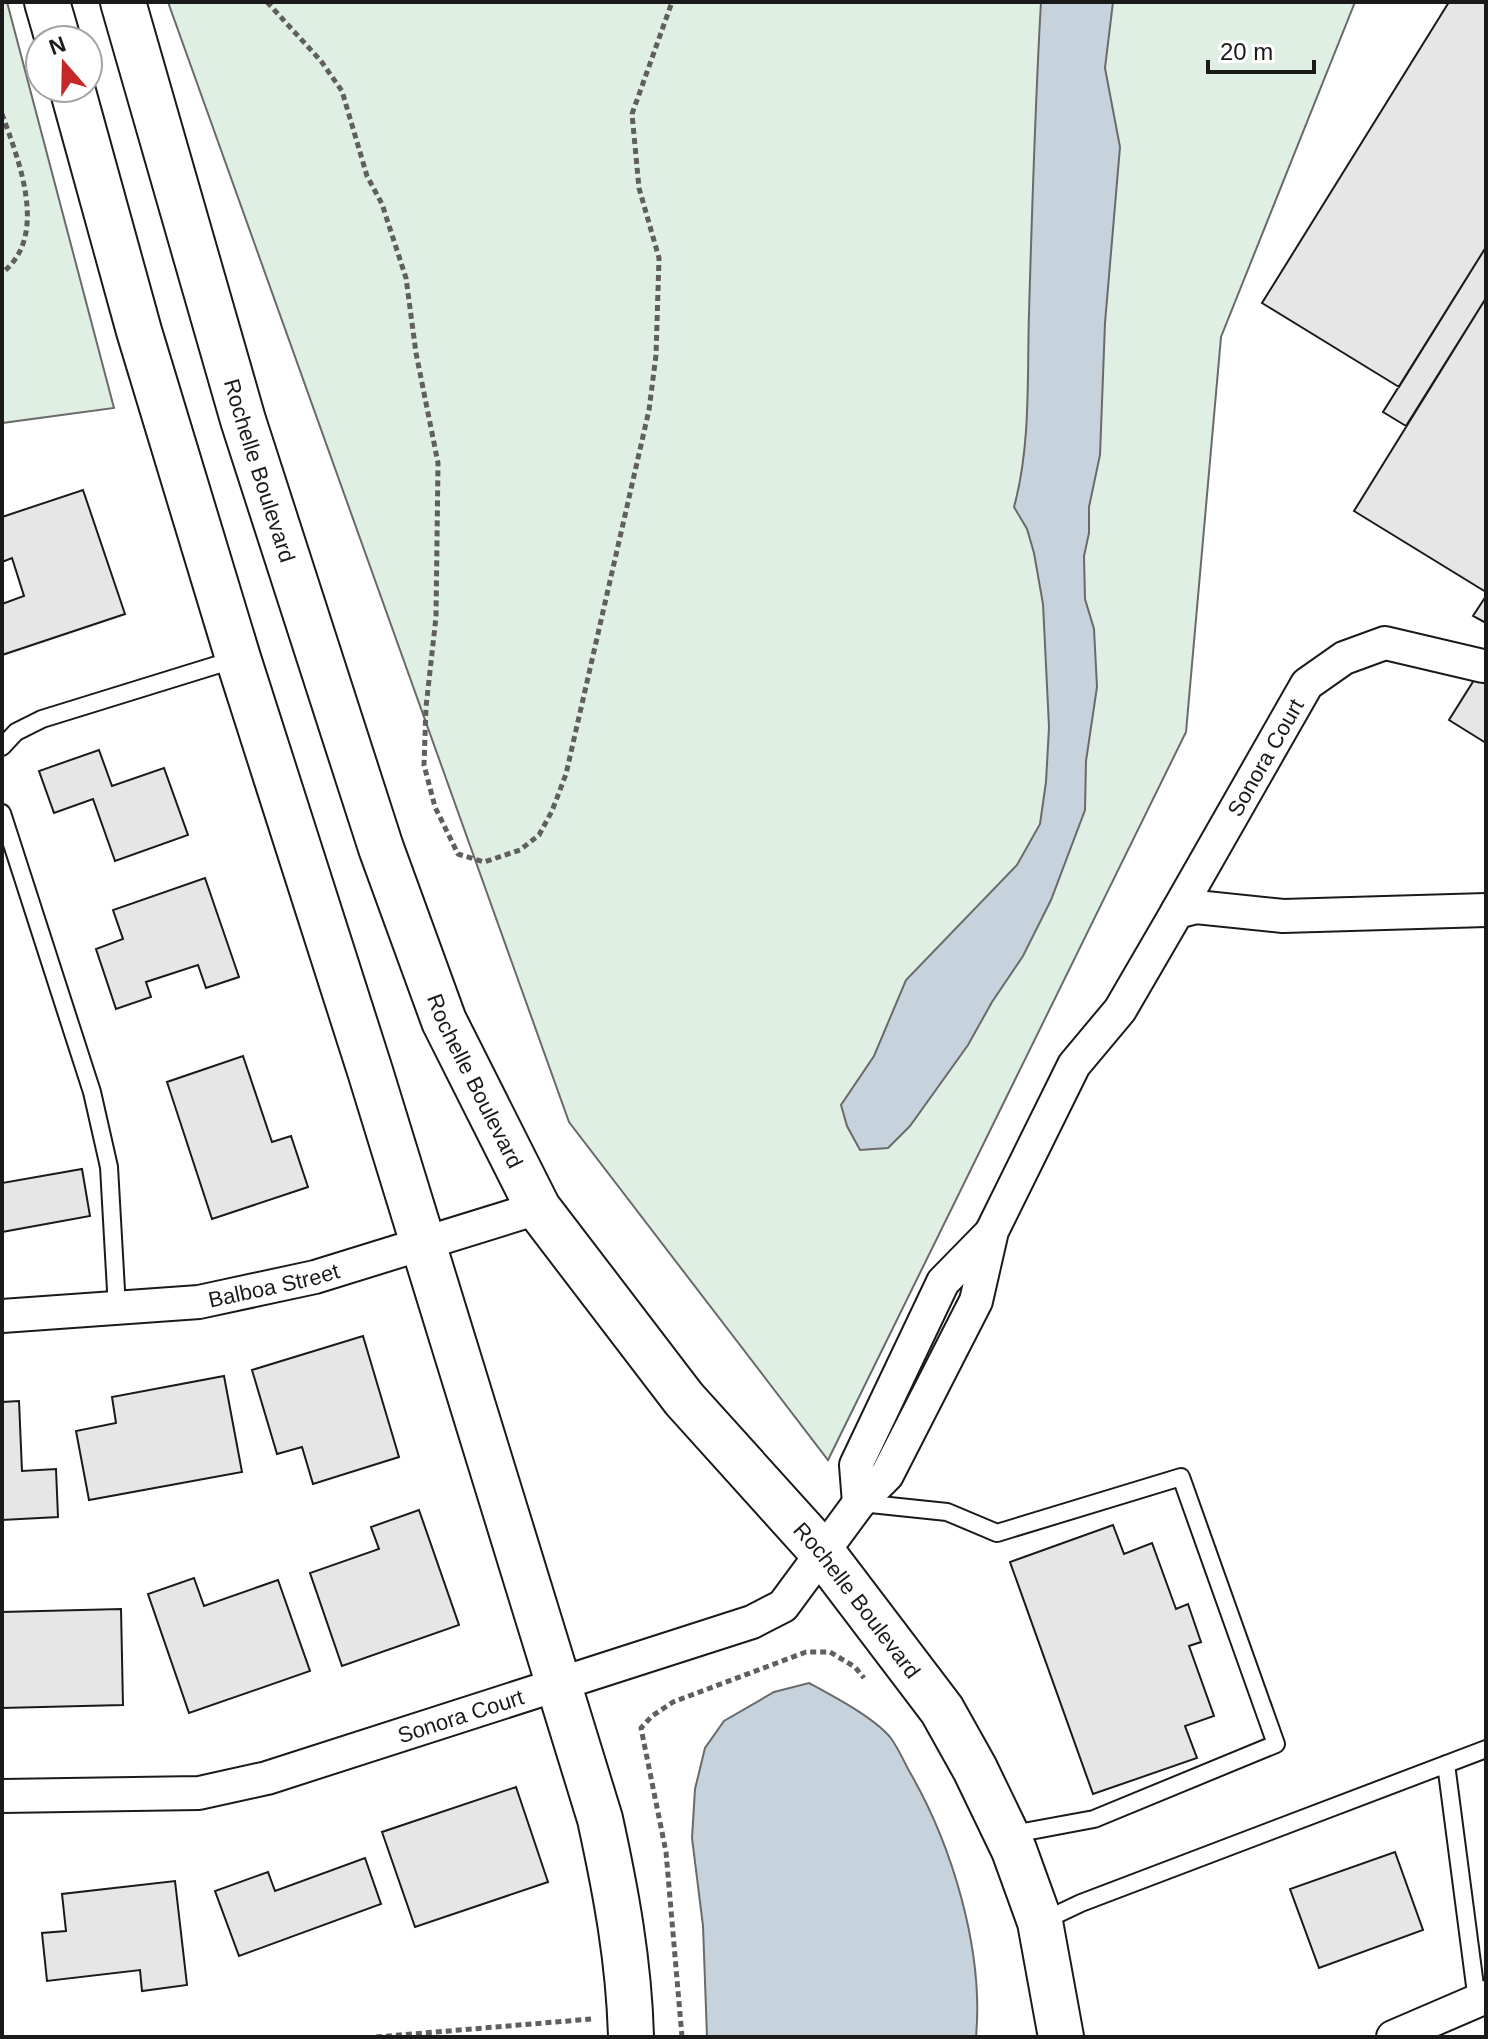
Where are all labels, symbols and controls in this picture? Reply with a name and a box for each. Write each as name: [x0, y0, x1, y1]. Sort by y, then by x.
north arrow: [24, 24, 104, 104]
scale bar: [1208, 24, 1314, 74]
text: N: [46, 31, 69, 60]
text: 20 m: [1220, 38, 1273, 65]
street label: Rochelle Boulevard: [219, 376, 300, 565]
street label: Sonora Court: [1222, 695, 1309, 821]
street label: Rochelle Boulevard: [422, 990, 528, 1172]
street label: Balboa Street: [206, 1258, 342, 1313]
street label: Rochelle Boulevard: [788, 1517, 925, 1683]
street label: Sonora Court: [395, 1684, 527, 1748]

